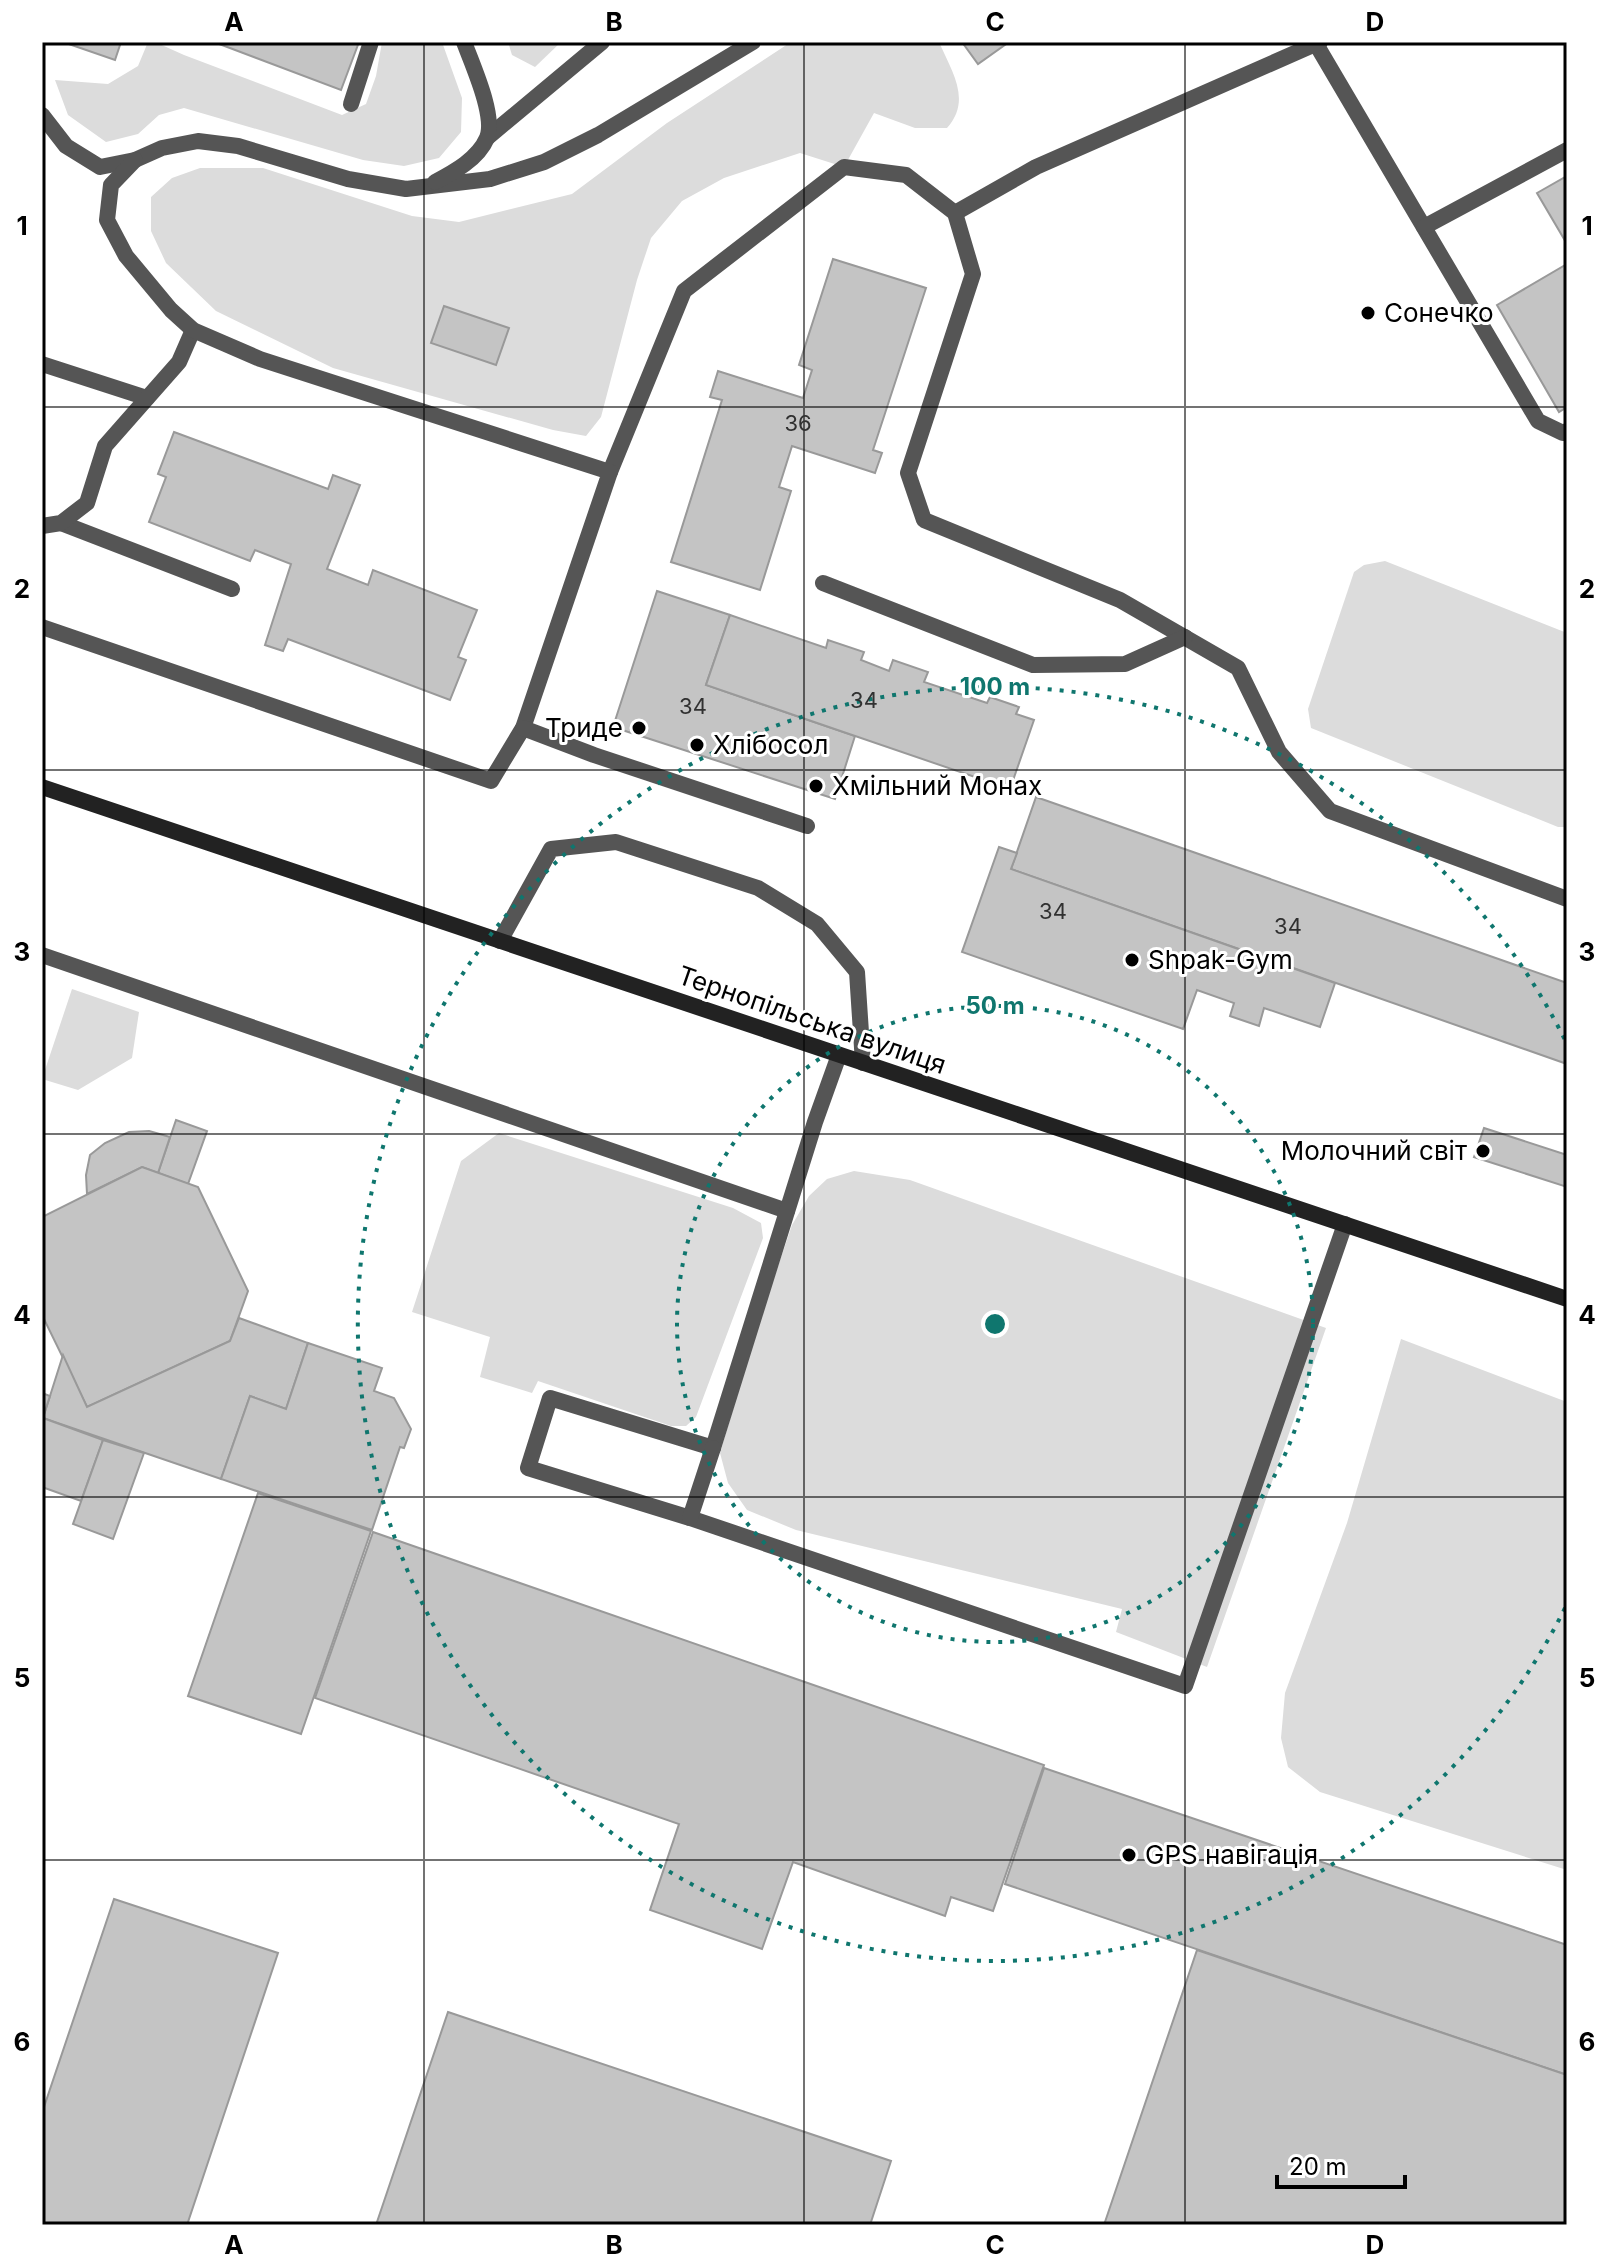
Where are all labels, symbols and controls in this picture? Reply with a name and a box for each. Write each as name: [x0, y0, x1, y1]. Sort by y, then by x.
text: A: [224, 6, 244, 37]
text: B: [605, 6, 623, 37]
text: C: [985, 6, 1005, 37]
text: D: [1366, 6, 1384, 37]
text: 1: [16, 210, 28, 241]
text: 1: [1581, 210, 1593, 241]
place label: Сонечко: [1384, 297, 1493, 328]
marker: Сонечко: [1359, 304, 1377, 322]
house number: 36: [784, 410, 812, 436]
text: 2: [14, 573, 30, 604]
text: 2: [1579, 573, 1595, 604]
text: 100 m: [960, 672, 1030, 701]
house number: 34: [850, 687, 878, 713]
house number: 34: [679, 693, 707, 719]
place label: Триде: [545, 712, 623, 743]
marker: Триде: [630, 719, 648, 737]
place label: Хлібосол: [713, 729, 828, 760]
marker: Хлібосол: [688, 736, 706, 754]
place label: Хмільний Монах: [832, 770, 1042, 801]
marker: Хмільний Монах: [807, 777, 825, 795]
house number: 34: [1039, 898, 1067, 924]
house number: 34: [1274, 913, 1302, 939]
text: 3: [14, 936, 30, 967]
text: 3: [1579, 936, 1595, 967]
place label: Shpak-Gym: [1148, 944, 1293, 975]
marker: Shpak-Gym: [1123, 951, 1141, 969]
street label: Тернопільська вулиця: [674, 959, 950, 1080]
text: 50 m: [965, 991, 1025, 1020]
place label: Молочний світ: [1281, 1135, 1467, 1166]
marker: Молочний світ: [1474, 1142, 1492, 1160]
text: 4: [13, 1299, 31, 1330]
text: 4: [1578, 1299, 1596, 1330]
centre of rings: [981, 1310, 1009, 1338]
text: 5: [14, 1662, 30, 1693]
text: 5: [1579, 1662, 1595, 1693]
place label: GPS навігація: [1145, 1839, 1318, 1870]
marker: GPS навігація: [1120, 1846, 1138, 1864]
text: 6: [14, 2026, 30, 2057]
text: 6: [1579, 2026, 1595, 2057]
scale bar: [1277, 2139, 1405, 2189]
text: 20 m: [1289, 2152, 1347, 2181]
text: A: [224, 2229, 244, 2260]
text: B: [605, 2229, 623, 2260]
text: C: [985, 2229, 1005, 2260]
text: D: [1366, 2229, 1384, 2260]

